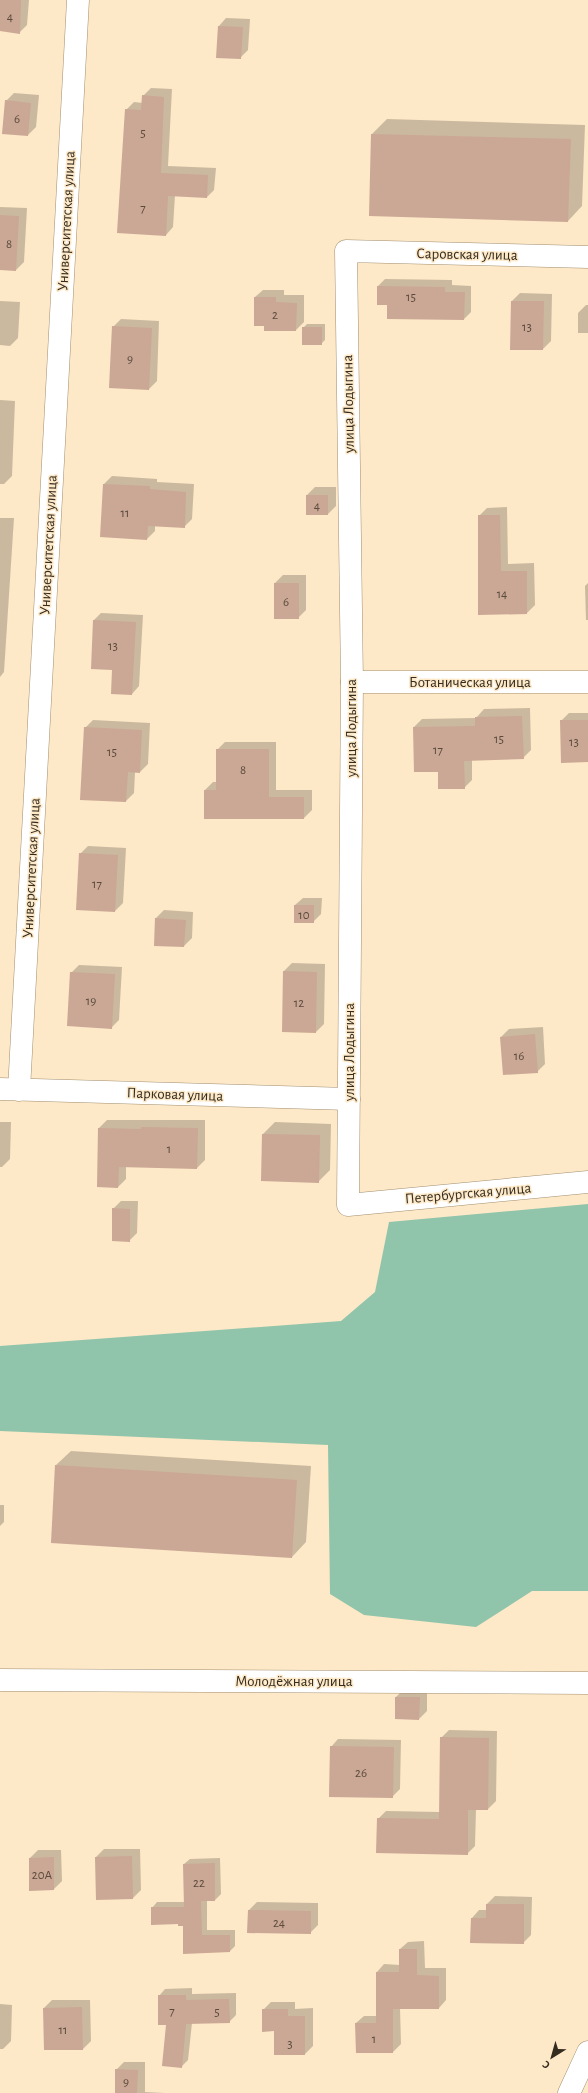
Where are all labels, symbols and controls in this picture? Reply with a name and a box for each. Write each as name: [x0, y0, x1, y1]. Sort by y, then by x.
house number: 4: [7, 11, 13, 24]
house number: 6: [14, 113, 20, 126]
house number: 5: [140, 127, 146, 140]
street label: Университетская улица: [55, 150, 78, 292]
house number: 7: [140, 202, 146, 215]
house number: 8: [6, 238, 12, 251]
street label: Саровская улица: [416, 246, 518, 263]
house number: 15: [406, 291, 416, 304]
house number: 2: [272, 309, 278, 322]
house number: 13: [522, 321, 532, 334]
house number: 9: [127, 353, 133, 366]
street label: улица Лодыгина: [340, 355, 357, 454]
street label: Университетская улица: [37, 474, 60, 616]
house number: 4: [314, 500, 320, 513]
house number: 11: [121, 507, 129, 520]
house number: 14: [497, 588, 507, 601]
house number: 6: [283, 596, 289, 609]
house number: 13: [108, 640, 118, 653]
street label: Ботаническая улица: [409, 675, 531, 690]
street label: улица Лодыгина: [344, 679, 359, 778]
house number: 15: [494, 733, 504, 746]
house number: 13: [569, 736, 579, 749]
house number: 17: [433, 744, 444, 757]
house number: 15: [107, 746, 117, 759]
house number: 8: [240, 764, 246, 777]
street label: Университетская улица: [20, 797, 43, 939]
house number: 17: [92, 878, 103, 891]
house number: 10: [298, 909, 310, 922]
house number: 19: [86, 995, 96, 1008]
house number: 12: [294, 997, 304, 1010]
street label: улица Лодыгина: [342, 1003, 357, 1102]
house number: 16: [514, 1050, 524, 1063]
street label: Парковая улица: [126, 1085, 224, 1104]
house number: 1: [167, 1143, 171, 1156]
street label: Петербургская улица: [404, 1180, 532, 1206]
street label: Молодёжная улица: [235, 1674, 353, 1689]
house number: 26: [355, 1767, 367, 1780]
house number: 20А: [32, 1869, 53, 1882]
house number: 22: [193, 1877, 205, 1890]
house number: 24: [273, 1917, 285, 1930]
house number: 7: [169, 2005, 175, 2018]
house number: 5: [214, 2006, 220, 2019]
house number: 11: [59, 2024, 67, 2037]
house number: 1: [372, 2033, 376, 2046]
north arrow: [532, 2037, 572, 2077]
house number: 3: [287, 2038, 293, 2051]
text: С: [541, 2058, 552, 2071]
house number: 9: [123, 2076, 129, 2089]

